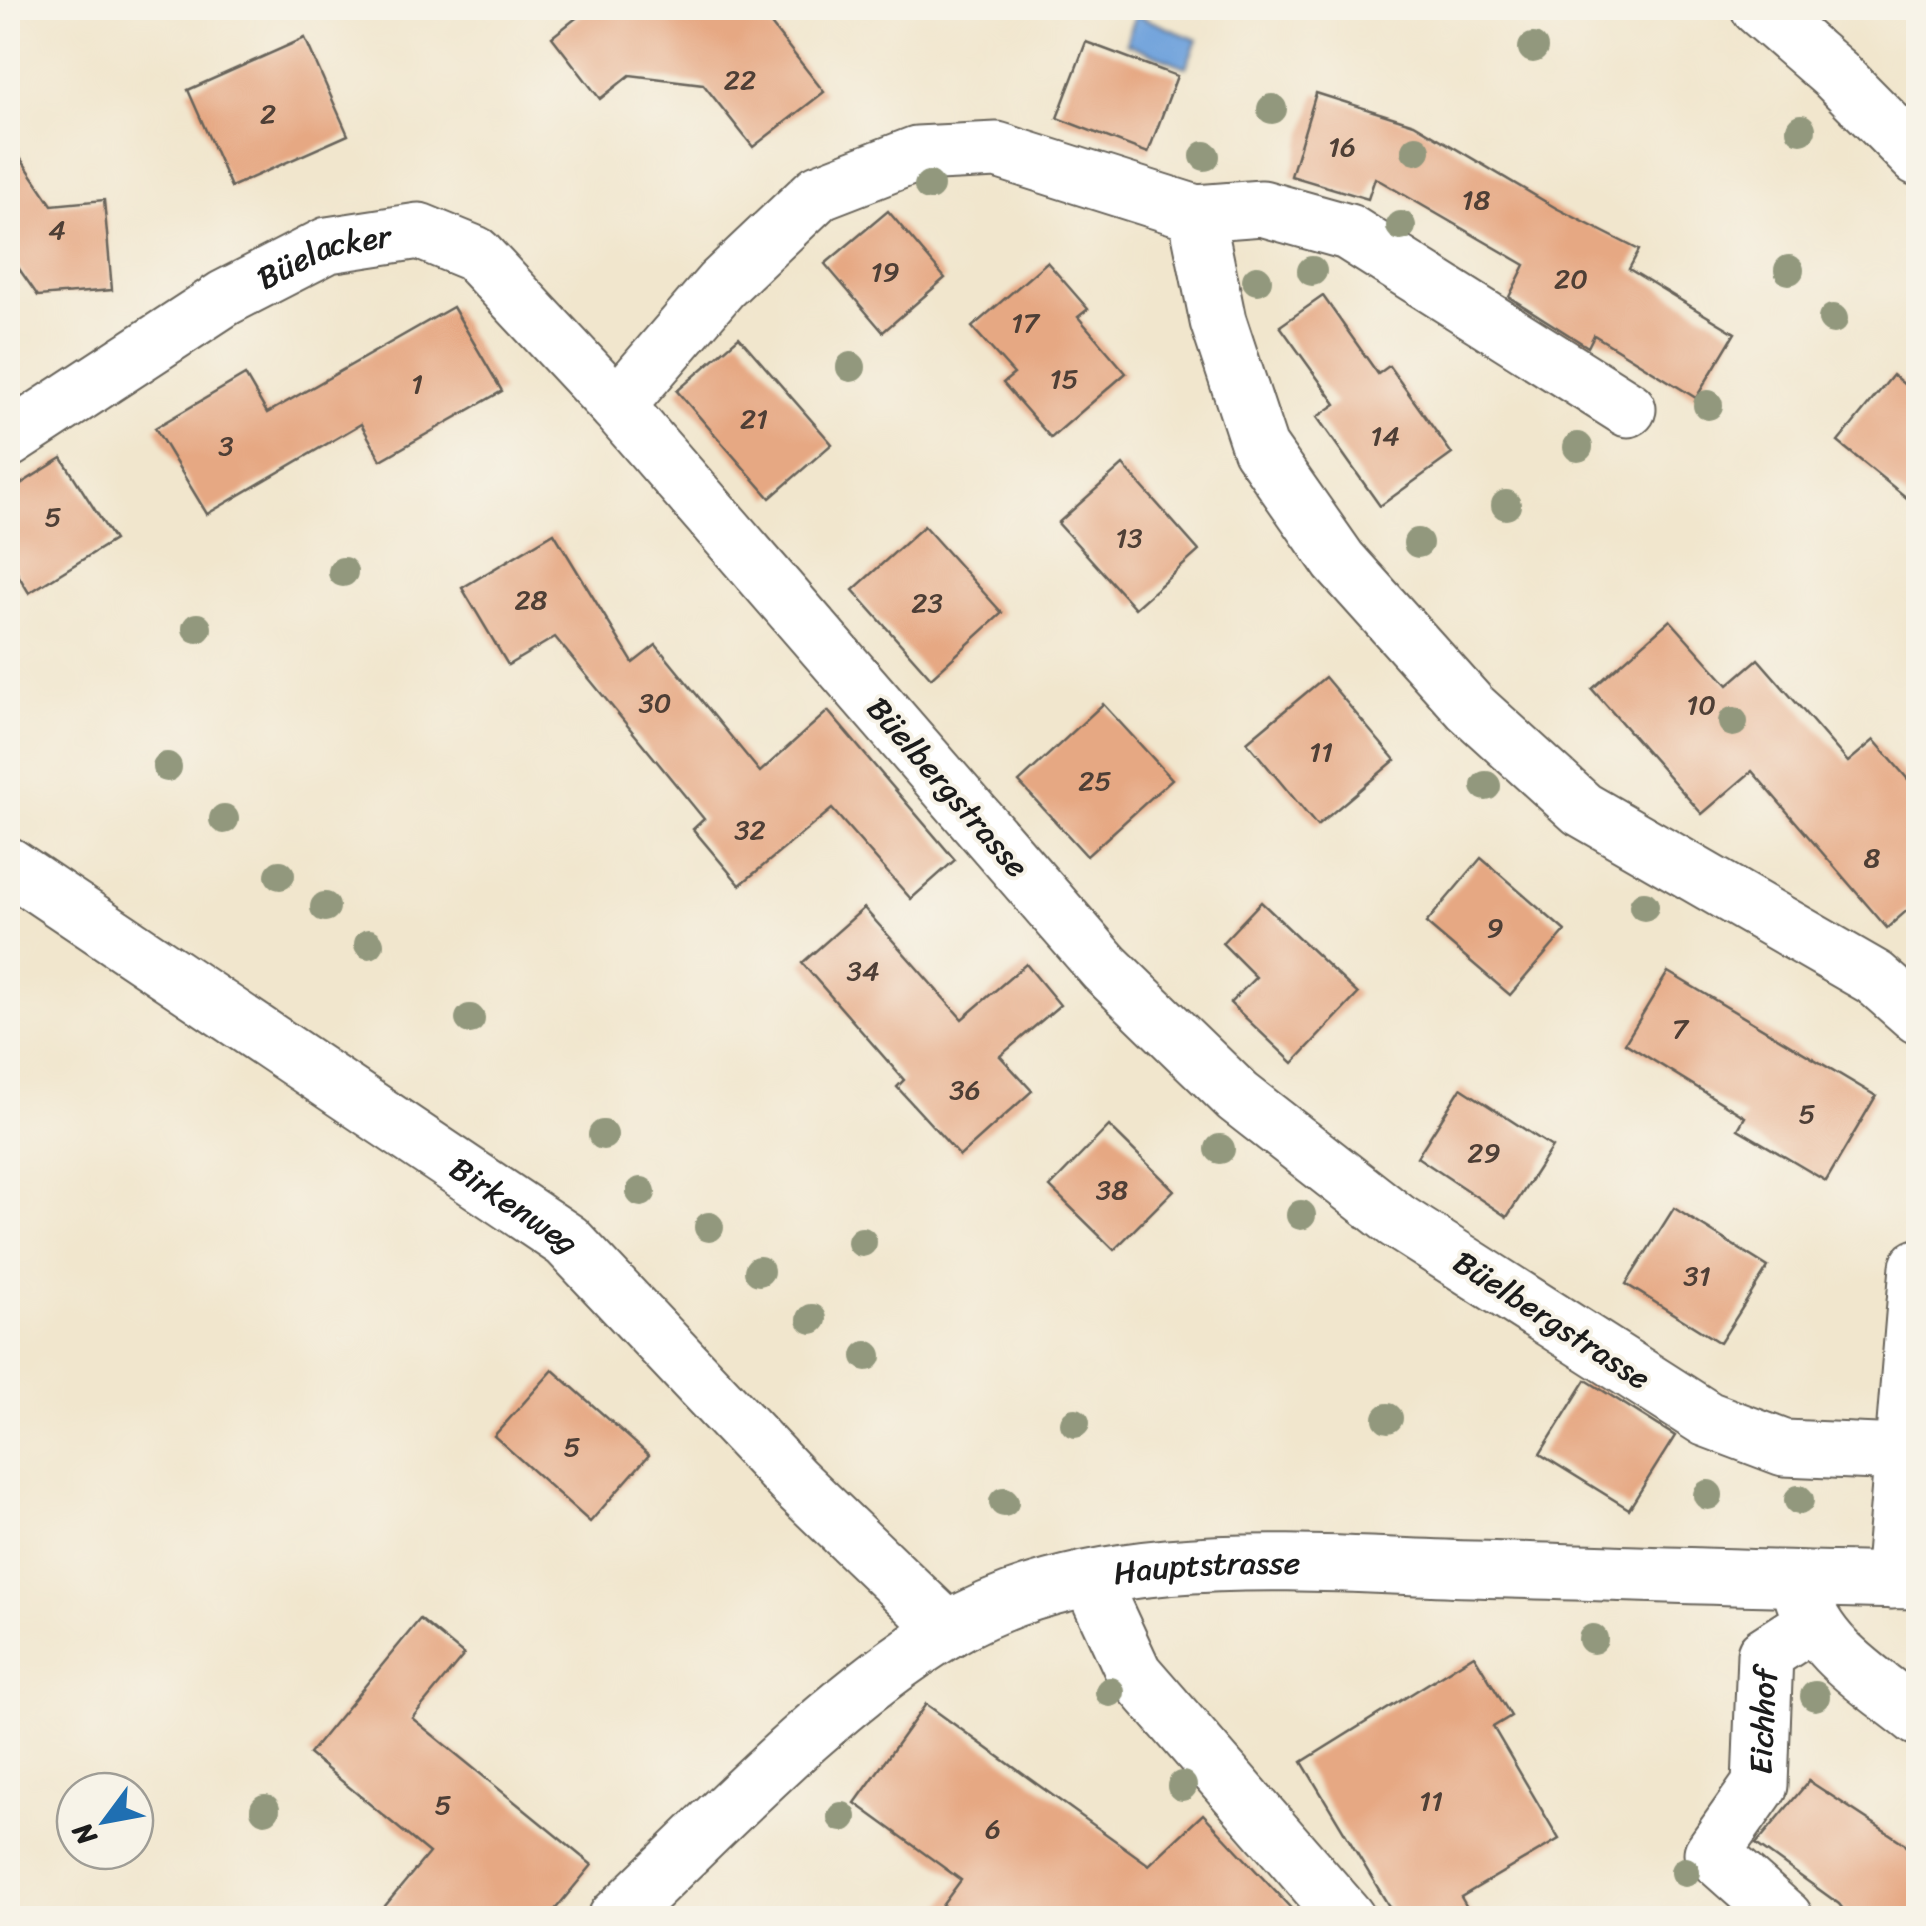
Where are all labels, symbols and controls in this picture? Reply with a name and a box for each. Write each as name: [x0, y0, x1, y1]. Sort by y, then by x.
house number: 22: [724, 55, 756, 104]
house number: 2: [260, 89, 276, 138]
house number: 16: [1328, 122, 1356, 171]
house number: 18: [1462, 175, 1491, 224]
house number: 4: [48, 205, 66, 254]
street label: Büelacker: [246, 207, 397, 306]
house number: 19: [870, 247, 900, 296]
house number: 20: [1554, 254, 1588, 303]
house number: 17: [1011, 298, 1041, 347]
house number: 15: [1049, 354, 1079, 403]
house number: 1: [411, 359, 423, 408]
house number: 21: [740, 394, 768, 443]
house number: 14: [1370, 411, 1400, 460]
house number: 3: [218, 421, 234, 470]
house number: 5: [44, 492, 62, 541]
house number: 13: [1115, 513, 1143, 562]
house number: 28: [514, 575, 548, 624]
house number: 23: [911, 578, 943, 627]
house number: 30: [638, 678, 672, 727]
house number: 10: [1686, 680, 1716, 729]
street label: Büelbergstrasse: [852, 683, 1044, 892]
house number: 11: [1309, 727, 1333, 776]
house number: 25: [1078, 756, 1112, 805]
house number: 32: [734, 805, 766, 854]
house number: 8: [1864, 833, 1881, 882]
house number: 9: [1486, 903, 1504, 952]
house number: 34: [847, 946, 879, 995]
house number: 7: [1672, 1004, 1690, 1053]
house number: 36: [949, 1065, 981, 1114]
house number: 5: [1798, 1089, 1816, 1138]
house number: 29: [1467, 1128, 1501, 1177]
street label: Birkenweg: [437, 1141, 594, 1268]
house number: 38: [1096, 1165, 1128, 1214]
street label: Büelbergstrasse: [1441, 1235, 1662, 1406]
house number: 31: [1683, 1251, 1711, 1300]
house number: 5: [563, 1422, 581, 1471]
street label: Hauptstrasse: [1109, 1535, 1301, 1602]
street label: Eichhof: [1732, 1663, 1794, 1775]
north arrow: [55, 1771, 155, 1871]
house number: 11: [1419, 1776, 1443, 1825]
house number: 5: [434, 1780, 452, 1829]
house number: 6: [985, 1804, 1001, 1853]
text: N: [58, 1812, 111, 1856]

